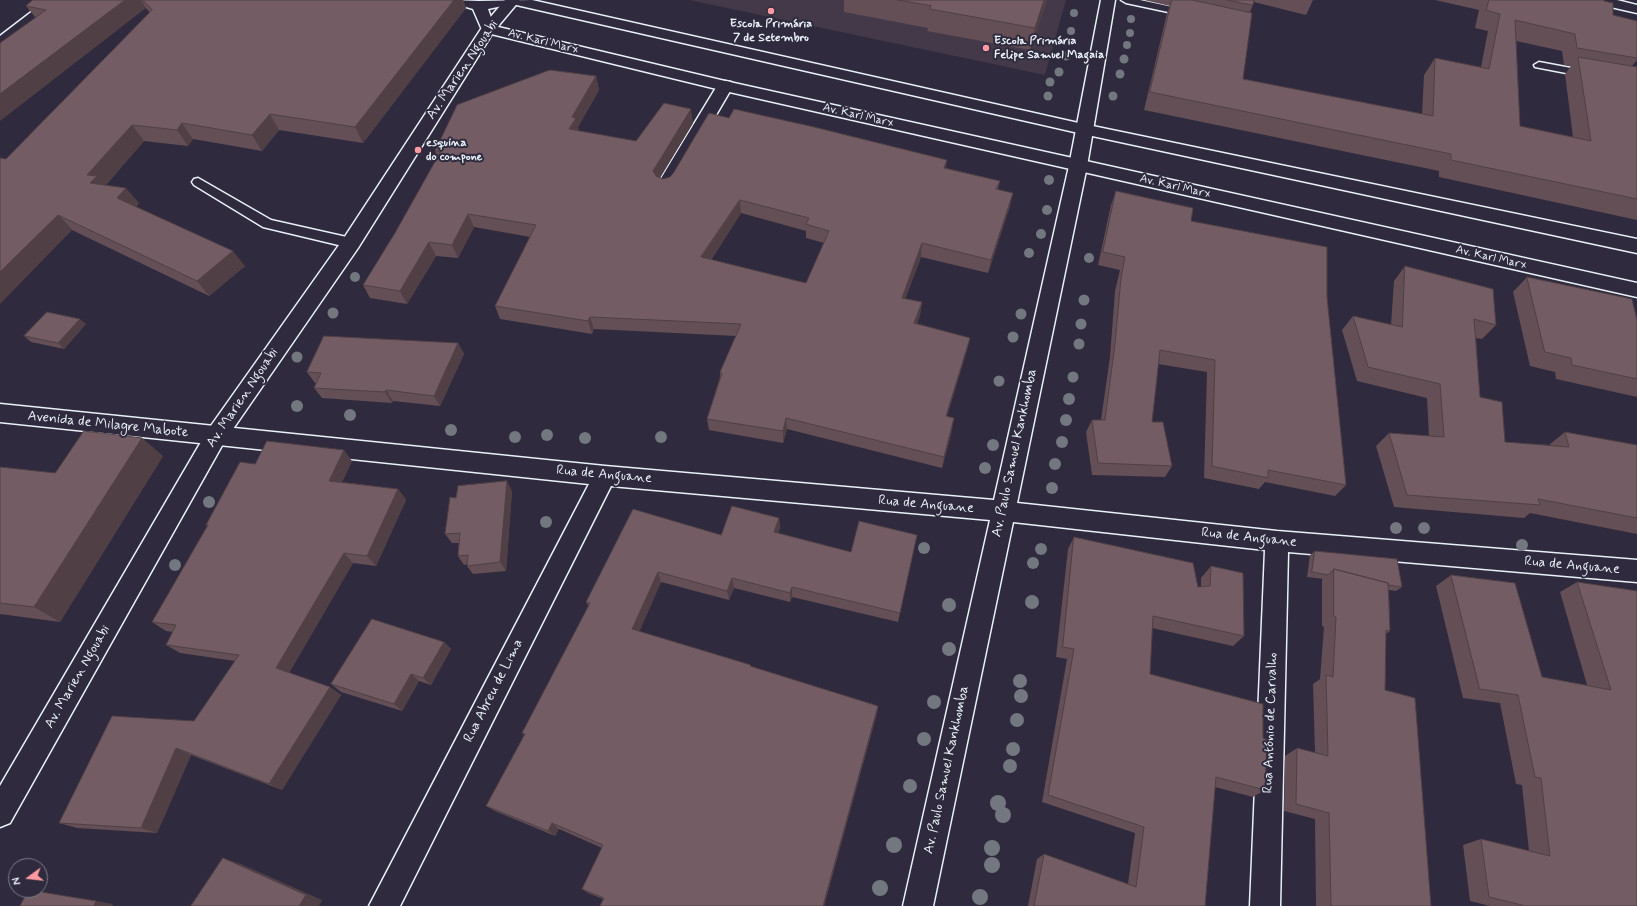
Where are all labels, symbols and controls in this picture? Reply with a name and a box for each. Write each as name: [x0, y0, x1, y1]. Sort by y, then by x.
marker: Escola Primária 7 de Setembro: [766, 6, 776, 16]
street label: Av. Marien Ngouabi: [423, 17, 503, 123]
place label: Escola Primária 7 de Setembro: [730, 17, 812, 45]
street label: Av. Karl Marx: [506, 26, 580, 58]
place label: Escola Primária Felipe Samuel Magaia: [994, 34, 1104, 62]
marker: Escola Primária Felipe Samuel Magaia: [981, 43, 991, 53]
street label: Av. Karl Marx: [821, 101, 895, 131]
place label: esquina do compone: [426, 136, 482, 164]
marker: esquina do compone: [413, 145, 423, 155]
street label: Av. Karl Marx: [1138, 172, 1212, 202]
street label: Av. Karl Marx: [1454, 243, 1528, 273]
street label: Av. Marien Ngouabi: [203, 345, 283, 451]
street label: Av. Paulo Samuel Kankhomba: [989, 367, 1041, 539]
street label: Avenida de Milagre Mabote: [27, 408, 189, 442]
street label: Rua de Anguane: [555, 462, 653, 488]
street label: Rua de Anguane: [877, 492, 975, 518]
street label: Rua de Anguane: [1200, 525, 1298, 551]
street label: Rua de Anguane: [1523, 553, 1621, 579]
street label: Av. Marien Ngouabi: [42, 622, 114, 732]
street label: Rua Abreu de Lima: [461, 636, 527, 746]
street label: Rua António de Carvalho: [1260, 652, 1282, 794]
street label: Av. Paulo Samuel Kankhomba: [921, 684, 973, 856]
north arrow: [8, 858, 48, 898]
text: N: [10, 876, 25, 886]

